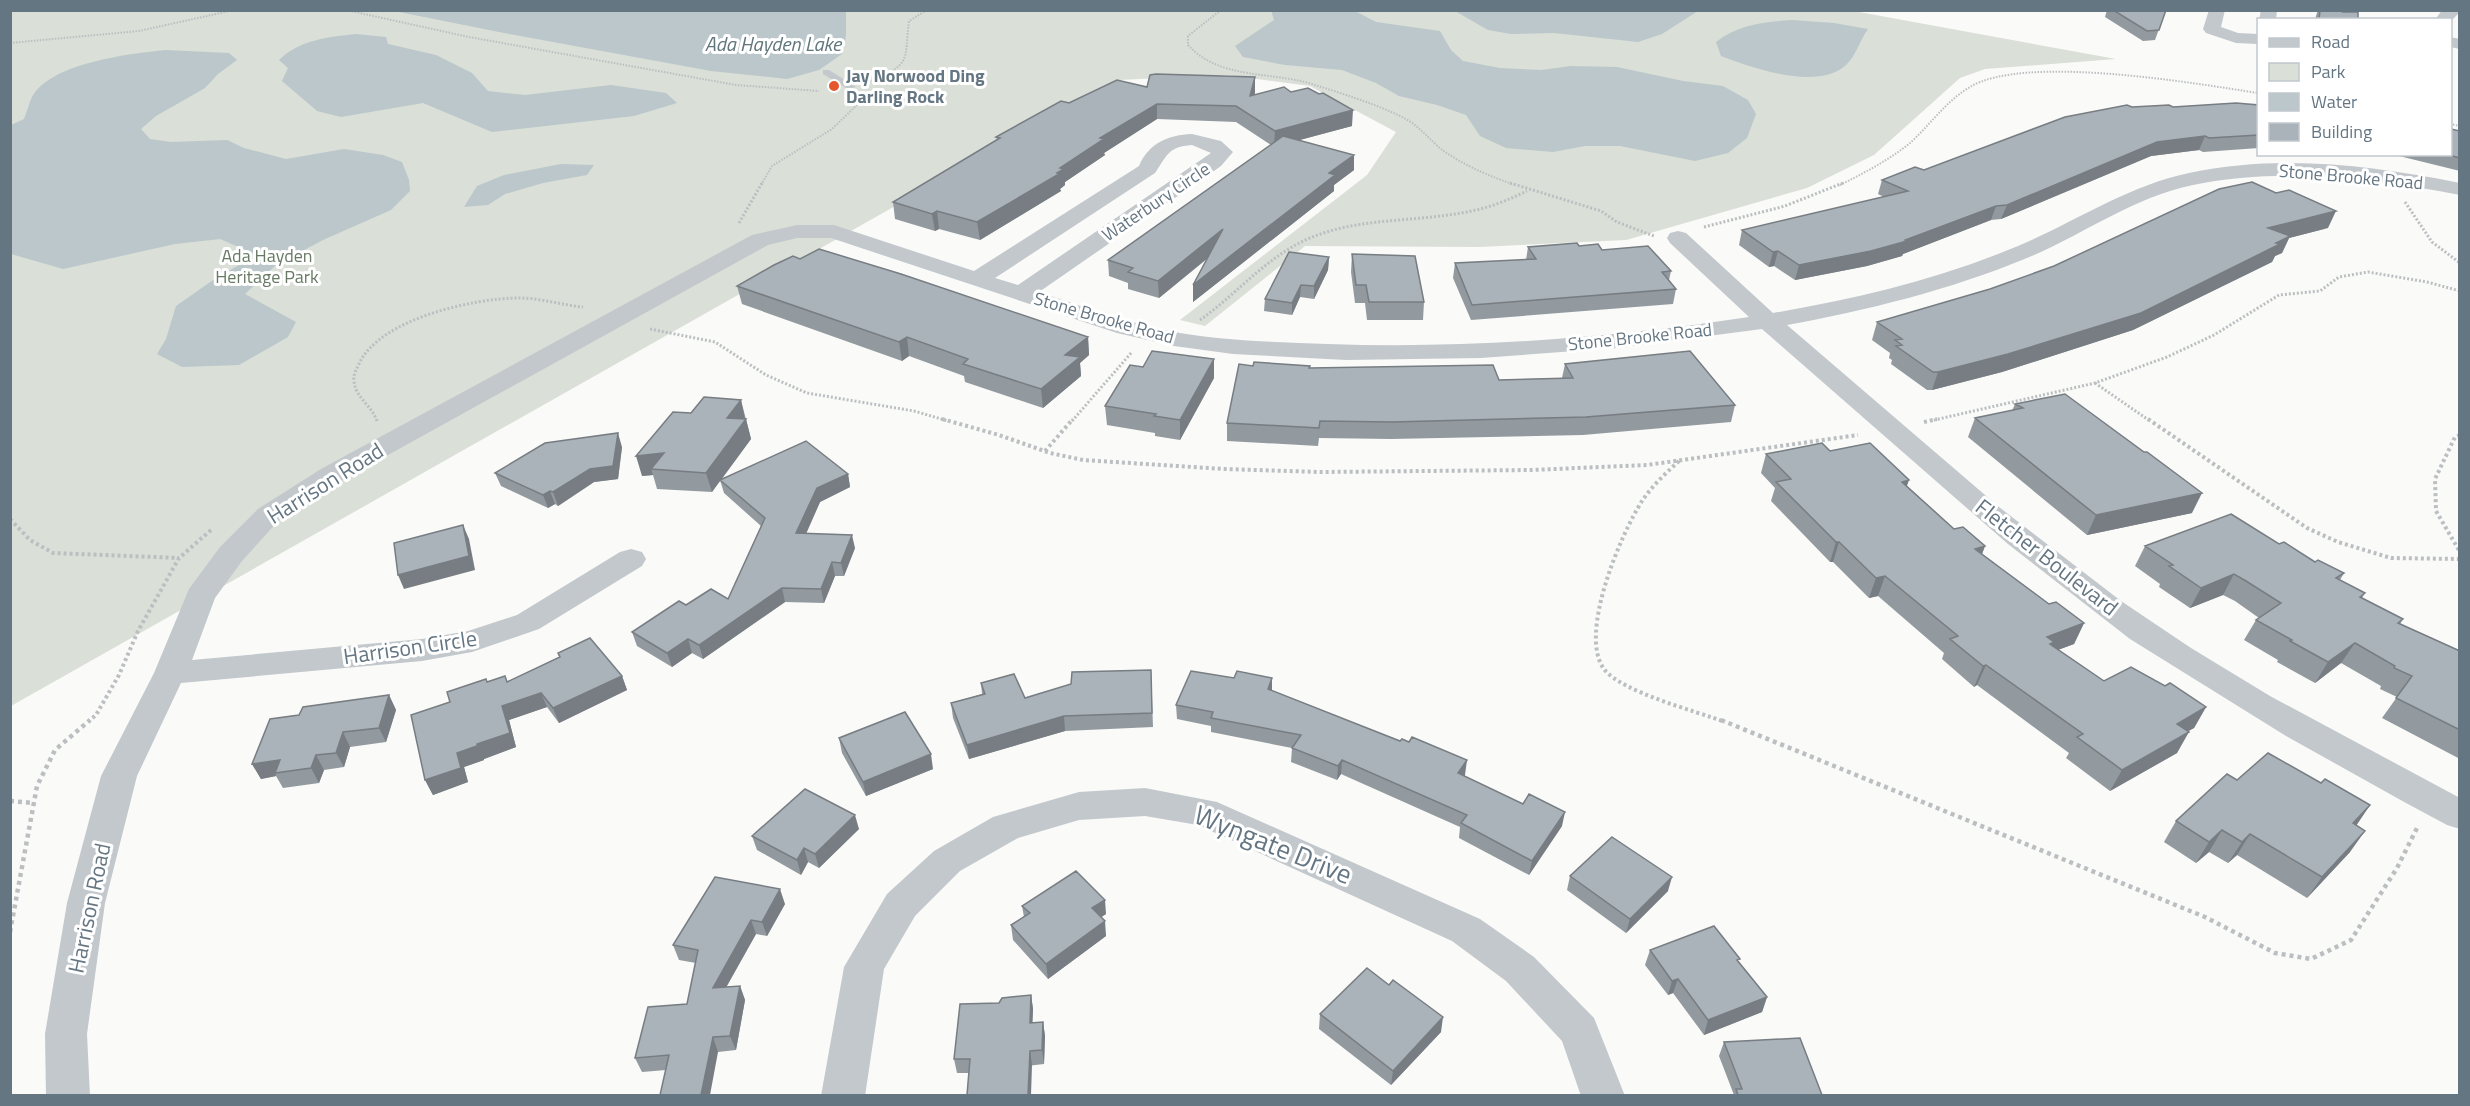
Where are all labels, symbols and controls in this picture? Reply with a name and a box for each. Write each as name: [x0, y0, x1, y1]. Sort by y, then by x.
legend: [2257, 18, 2452, 156]
water label: Ada Hayden Lake: [705, 28, 843, 59]
text: Road: [2311, 28, 2350, 55]
text: Park: [2311, 58, 2346, 85]
place label: Jay Norwood Ding Darling Rock: [846, 62, 985, 110]
marker: Jay Norwood Ding Darling Rock: [827, 79, 841, 93]
text: Water: [2311, 88, 2357, 115]
text: Building: [2311, 118, 2372, 145]
street label: Waterbury Circle: [1096, 155, 1215, 248]
street label: Stone Brooke Road: [2278, 157, 2424, 196]
park label: Ada Hayden Heritage Park: [215, 242, 319, 290]
street label: Stone Brooke Road: [1031, 285, 1177, 350]
street label: Stone Brooke Road: [1567, 316, 1713, 357]
street label: Harrison Road: [260, 434, 390, 532]
street label: Fletcher Boulevard: [1968, 490, 2126, 624]
street label: Harrison Circle: [341, 621, 479, 673]
street label: Wyngate Drive: [1188, 793, 1359, 894]
street label: Harrison Road: [59, 840, 119, 976]

